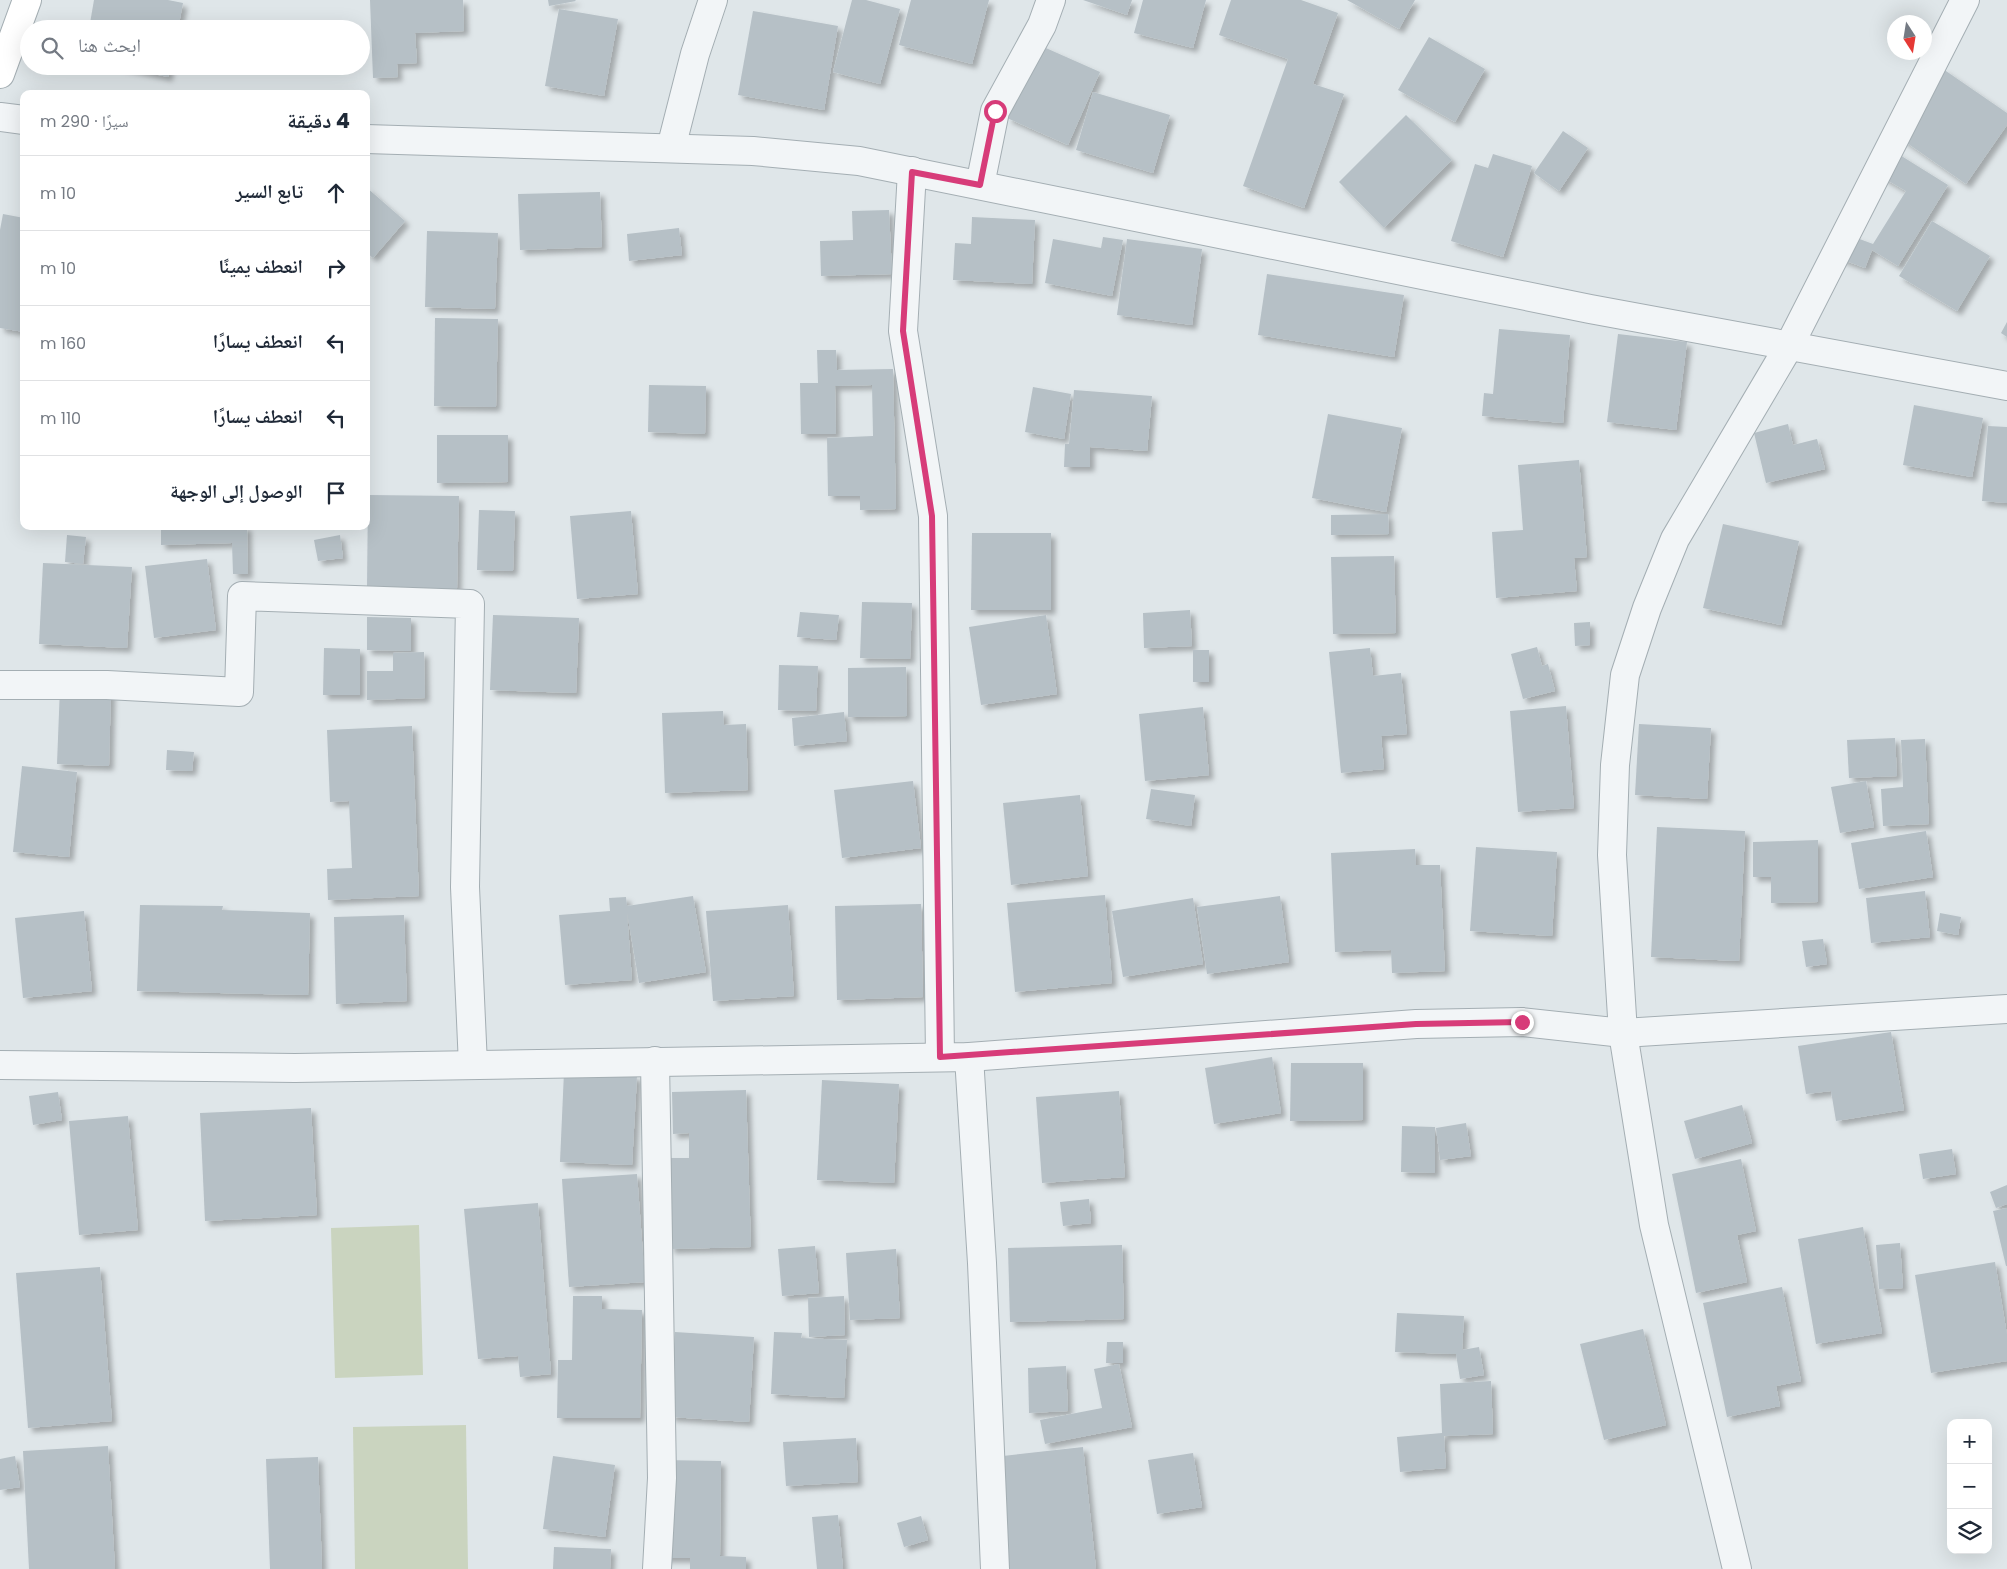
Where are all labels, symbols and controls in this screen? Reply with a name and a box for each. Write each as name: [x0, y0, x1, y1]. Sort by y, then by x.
north arrow: [1887, 15, 1932, 60]
search box: [20, 20, 370, 75]
text: ابحث هنا: [78, 32, 141, 59]
icon: search: [38, 34, 66, 62]
route start: [984, 100, 1007, 123]
text: 4 دقيقة: [287, 106, 350, 135]
text: سيرًا · 290 m: [40, 110, 129, 133]
text: تابع السير: [236, 178, 303, 205]
icon: ahead: [322, 179, 350, 207]
text: 10 m: [40, 182, 76, 205]
text: انعطف يمينًا: [218, 253, 303, 280]
icon: right: [322, 254, 350, 282]
text: 10 m: [40, 257, 76, 280]
text: انعطف يسارًا: [213, 328, 303, 355]
icon: left: [322, 329, 350, 357]
text: 160 m: [40, 332, 86, 355]
text: انعطف يسارًا: [213, 403, 303, 430]
icon: left: [322, 404, 350, 432]
text: 110 m: [40, 407, 81, 430]
text: الوصول إلى الوجهة: [170, 478, 303, 505]
icon: arrive: [322, 479, 350, 507]
route end: [1511, 1011, 1534, 1034]
map controls: [1947, 1419, 1992, 1554]
button: +: [1947, 1419, 1992, 1464]
button: −: [1947, 1464, 1992, 1509]
button: layers: [1947, 1509, 1992, 1554]

